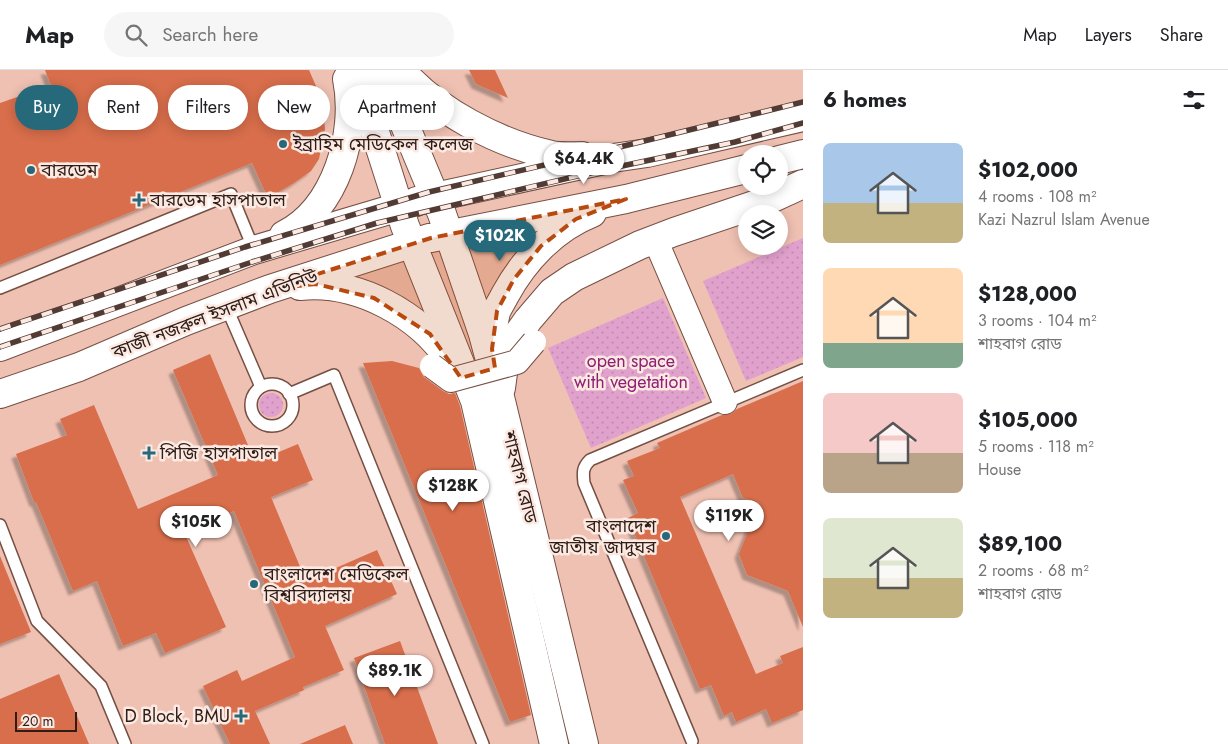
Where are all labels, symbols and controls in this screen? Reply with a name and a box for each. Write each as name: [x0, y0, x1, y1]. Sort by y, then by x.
search box: [104, 12, 454, 57]
text: Map: [25, 17, 74, 52]
icon: search: [122, 21, 150, 49]
text: Search here: [162, 21, 258, 48]
text: Map: [1023, 22, 1057, 48]
text: Layers: [1085, 22, 1132, 48]
text: Share: [1160, 22, 1203, 48]
chip: Buy: [15, 85, 78, 130]
chip: Rent: [88, 85, 158, 130]
chip: Filters: [168, 85, 248, 130]
chip: New: [258, 85, 330, 130]
chip: Apartment: [340, 85, 454, 130]
text: 6 homes: [823, 85, 907, 115]
icon: filters: [1180, 86, 1208, 114]
place label: ইব্রাহিম মেডিকেল কলেজ: [292, 131, 474, 157]
marker: ইব্রাহিম মেডিকেল কলেজ: [277, 138, 289, 150]
pin: $64.4K: [543, 142, 625, 185]
map controls: [738, 145, 788, 255]
button: locate: [738, 145, 788, 195]
text: $64.4K: [554, 147, 614, 170]
text: $102,000: [978, 155, 1078, 185]
place label: বারডেম: [40, 157, 99, 183]
icon: home: [863, 163, 923, 223]
marker: বারডেম: [25, 164, 37, 176]
text: 4 rooms · 108 m²: [978, 185, 1097, 208]
place label: বারডেম হাসপাতাল: [149, 187, 287, 213]
marker: বারডেম হাসপাতাল: [132, 193, 146, 207]
button: layers: [738, 205, 788, 255]
text: Kazi Nazrul Islam Avenue: [978, 208, 1150, 231]
pin: $102K: [465, 220, 535, 262]
text: $102K: [475, 224, 525, 247]
street label: কাজী নজরুল ইসলাম এভিনিউ: [107, 263, 322, 366]
text: $128,000: [978, 279, 1077, 309]
icon: home: [863, 288, 923, 348]
text: 3 rooms · 104 m²: [978, 309, 1097, 332]
text: শাহবাগ রোড: [978, 332, 1062, 355]
park label: open space with vegetation: [574, 348, 688, 395]
text: $105,000: [978, 405, 1078, 435]
icon: home: [863, 413, 923, 473]
street label: শাহবাগ রোড: [496, 427, 544, 526]
text: 5 rooms · 118 m²: [978, 435, 1094, 458]
place label: পিজি হাসপাতাল: [159, 440, 278, 466]
marker: পিজি হাসপাতাল: [142, 446, 156, 460]
text: House: [978, 458, 1021, 481]
pin: $128K: [418, 470, 488, 512]
text: $128K: [428, 474, 478, 497]
pin: $119K: [694, 500, 764, 542]
text: $119K: [705, 504, 753, 527]
pin: $105K: [161, 506, 231, 548]
text: $105K: [171, 510, 221, 533]
place label: বাংলাদেশ জাতীয় জাদুঘর: [548, 513, 657, 560]
text: $89,100: [978, 529, 1062, 559]
marker: বাংলাদেশ জাতীয় জাদুঘর: [660, 530, 672, 542]
icon: home: [863, 538, 923, 598]
text: 2 rooms · 68 m²: [978, 559, 1089, 582]
place label: বাংলাদেশ মেডিকেল বিশ্ববিদ্যালয়: [263, 561, 410, 608]
marker: বাংলাদেশ মেডিকেল বিশ্ববিদ্যালয়: [248, 578, 260, 590]
text: শাহবাগ রোড: [978, 582, 1062, 605]
pin: $89.1K: [354, 654, 436, 697]
text: $89.1K: [368, 659, 422, 682]
place label: D Block, BMU: [124, 703, 230, 729]
scale bar: [15, 709, 78, 732]
marker: D Block, BMU: [234, 709, 248, 723]
text: 20 m: [22, 711, 54, 731]

